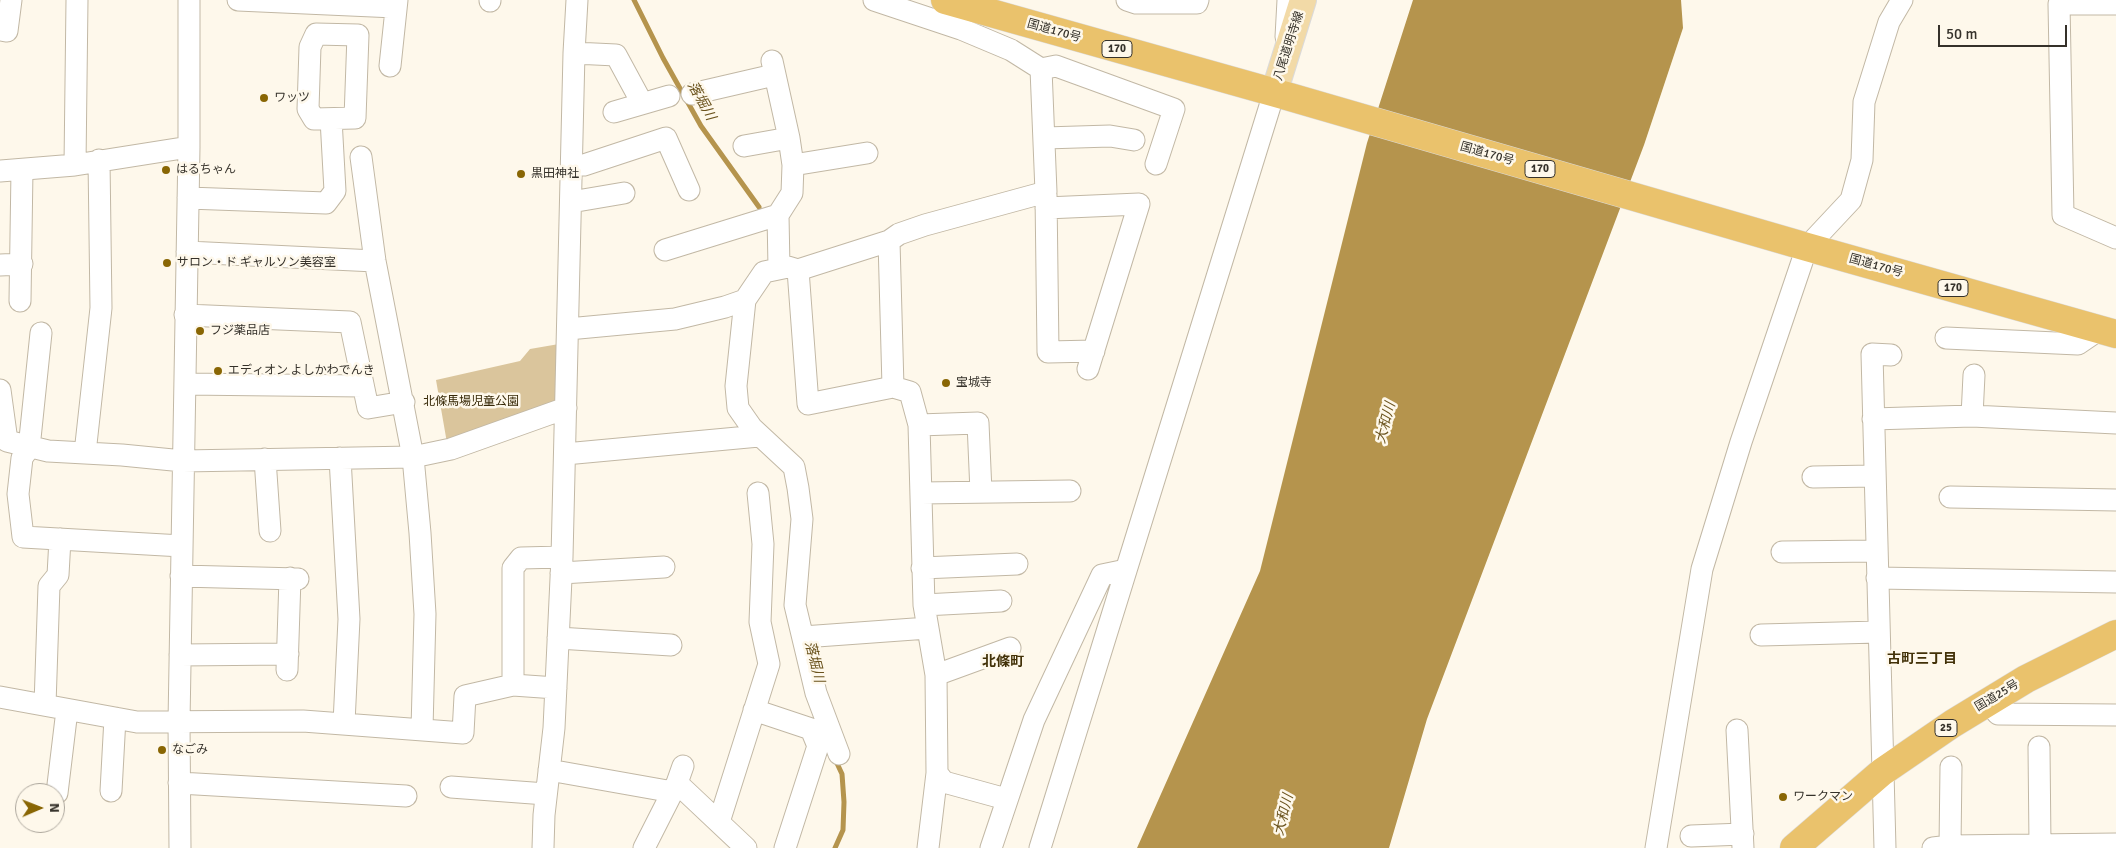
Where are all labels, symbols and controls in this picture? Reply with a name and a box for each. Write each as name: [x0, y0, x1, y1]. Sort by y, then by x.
street label: 八尾道明寺線: [1271, 10, 1307, 82]
scale bar: [1941, 15, 2070, 47]
street label: 国道170号: [1025, 16, 1083, 46]
text: 50 m: [1946, 25, 1977, 43]
road number: 170: [1102, 41, 1132, 58]
water label: 落堀川: [683, 79, 719, 123]
place label: ワッツ: [274, 91, 310, 105]
marker: ワッツ: [258, 92, 270, 104]
street label: 国道170号: [1458, 139, 1516, 169]
road number: 170: [1525, 160, 1555, 178]
place label: はるちゃん: [176, 163, 236, 177]
marker: はるちゃん: [160, 164, 172, 176]
place label: 黒田神社: [531, 167, 579, 181]
marker: 黒田神社: [515, 168, 527, 180]
street label: 国道170号: [1847, 251, 1905, 281]
place label: サロン・ド ギャルソン美容室: [177, 256, 336, 270]
marker: サロン・ド ギャルソン美容室: [161, 257, 173, 269]
road number: 170: [1938, 280, 1968, 296]
place label: フジ薬品店: [210, 324, 270, 338]
marker: フジ薬品店: [194, 325, 206, 337]
place label: エディオン よしかわでんき: [228, 364, 375, 378]
marker: エディオン よしかわでんき: [212, 365, 224, 377]
place label: 宝城寺: [956, 376, 992, 390]
marker: 宝城寺: [940, 377, 952, 389]
park label: 北條馬場児童公園: [423, 395, 519, 409]
water label: 大和川: [1372, 401, 1400, 445]
water label: 落堀川: [801, 640, 827, 684]
district label: 古町三丁目: [1887, 651, 1957, 667]
district label: 北條町: [982, 654, 1024, 670]
street label: 国道25号: [1972, 677, 2022, 715]
road number: 25: [1935, 720, 1957, 736]
place label: なごみ: [172, 743, 208, 757]
marker: なごみ: [156, 744, 168, 756]
north arrow: [15, 783, 65, 833]
place label: ワークマン: [1793, 790, 1853, 804]
marker: ワークマン: [1777, 791, 1789, 803]
water label: 大和川: [1271, 793, 1297, 837]
text: N: [46, 803, 63, 813]

